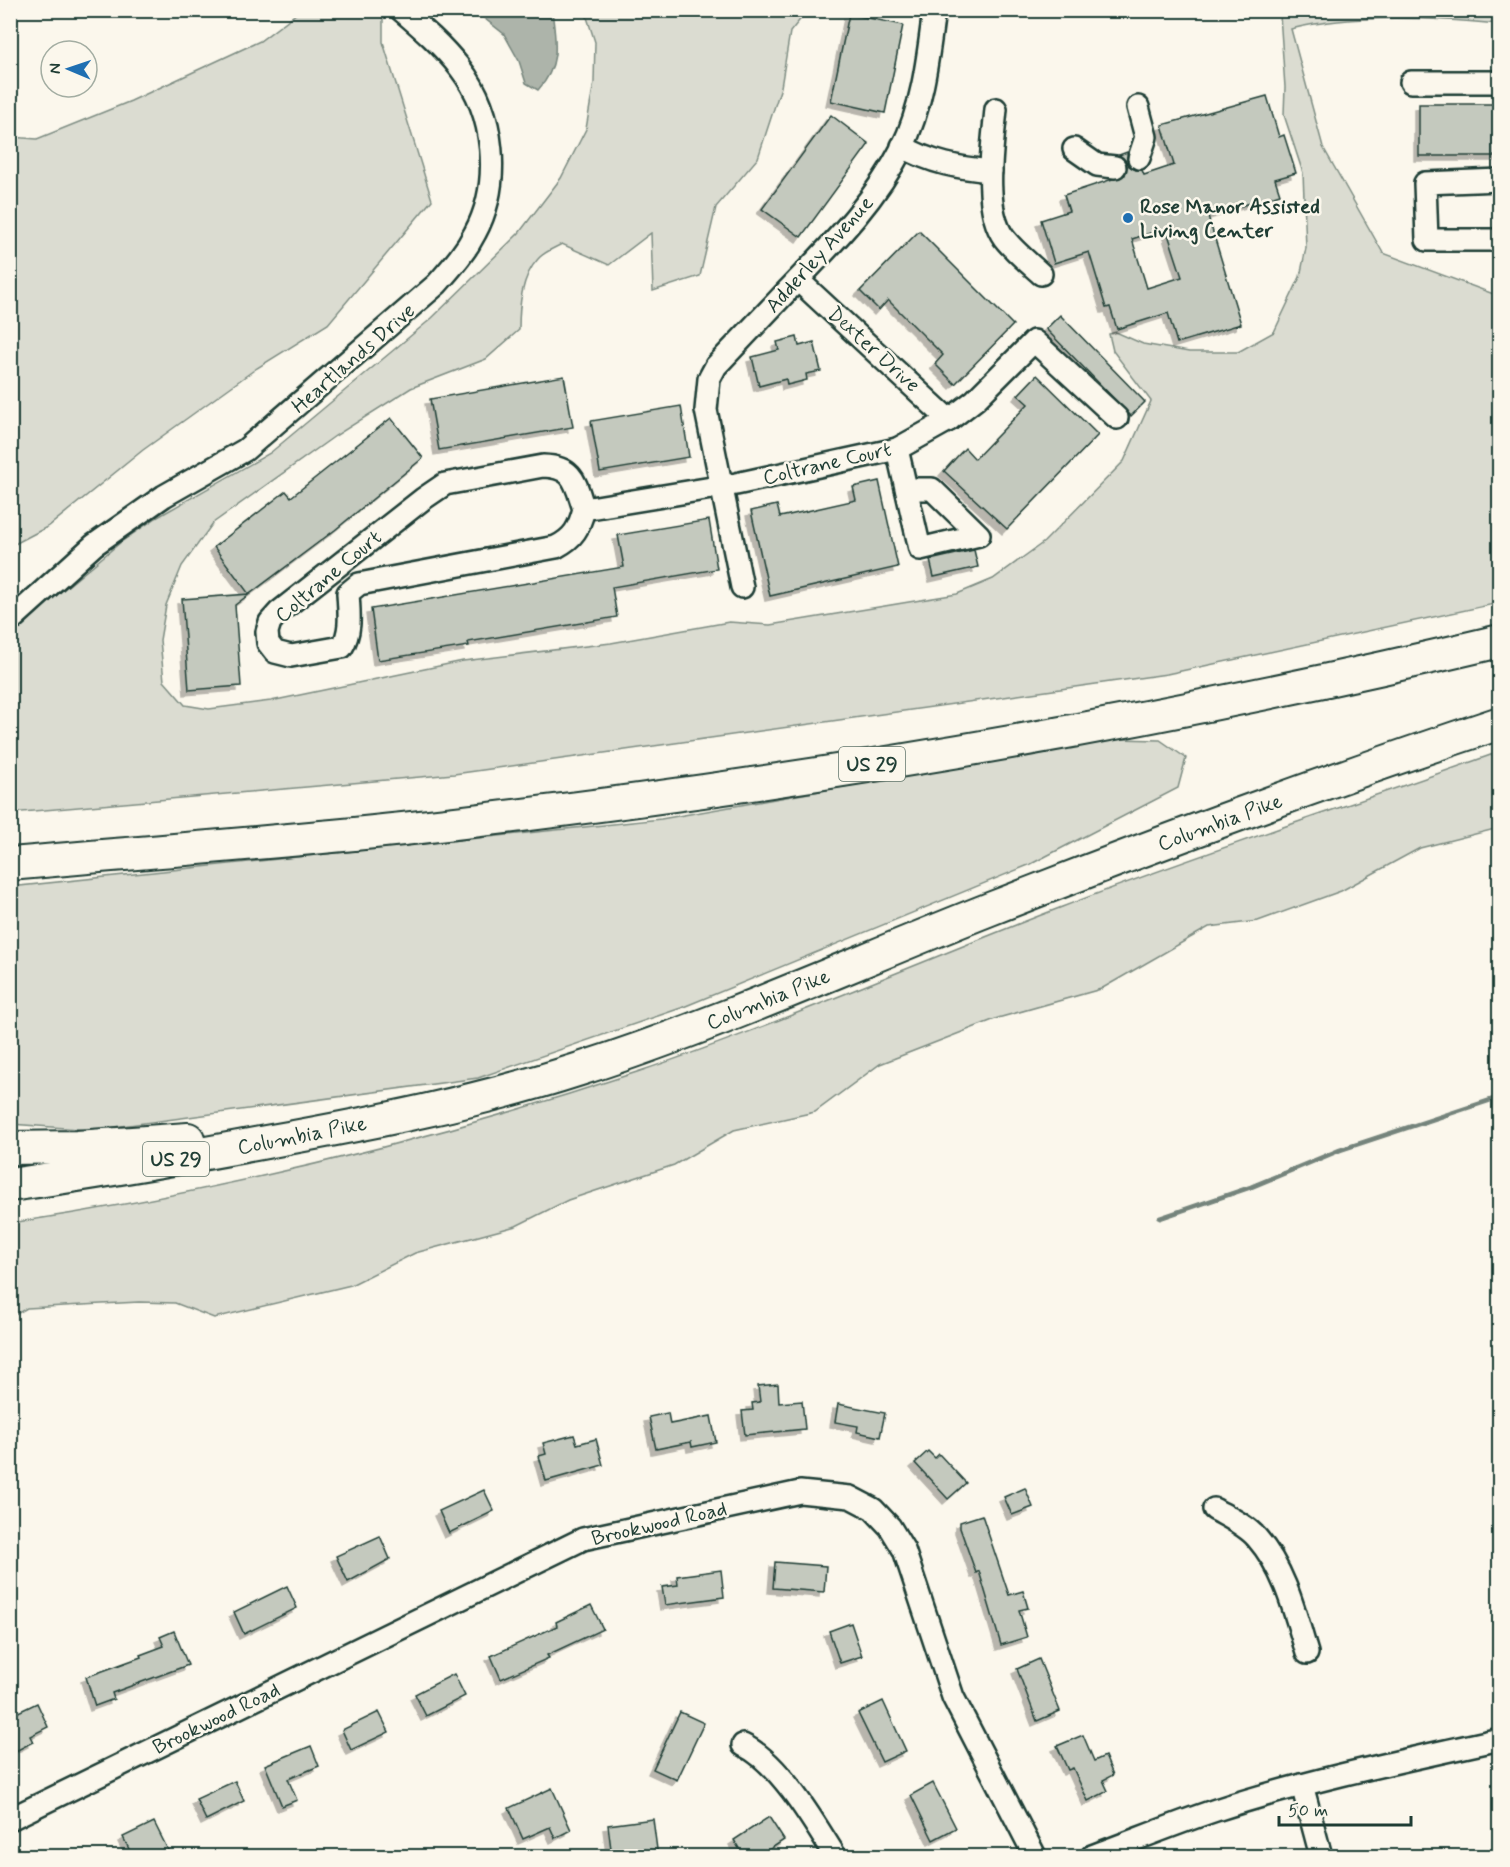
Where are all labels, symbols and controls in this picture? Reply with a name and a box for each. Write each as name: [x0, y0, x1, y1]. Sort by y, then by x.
north arrow: [39, 39, 99, 99]
text: N: [45, 63, 66, 74]
street label: Adderley Avenue: [759, 190, 880, 319]
place label: Rose Manor Assisted Living Center: [1140, 193, 1320, 245]
marker: Rose Manor Assisted Living Center: [1121, 211, 1135, 225]
street label: Heartlands Drive: [286, 297, 421, 420]
street label: Dexter Drive: [821, 301, 926, 399]
street label: Coltrane Court: [760, 436, 894, 492]
street label: Coltrane Court: [269, 524, 388, 630]
road number: US 29: [839, 747, 905, 781]
street label: Columbia Pike: [1154, 787, 1287, 858]
street label: Columbia Pike: [702, 962, 834, 1037]
street label: Columbia Pike: [235, 1110, 369, 1162]
road number: US 29: [143, 1142, 209, 1176]
street label: Brookwood Road: [589, 1495, 730, 1553]
street label: Brookwood Road: [148, 1676, 285, 1762]
scale bar: [1279, 1789, 1411, 1827]
text: 50 m: [1288, 1799, 1328, 1823]

